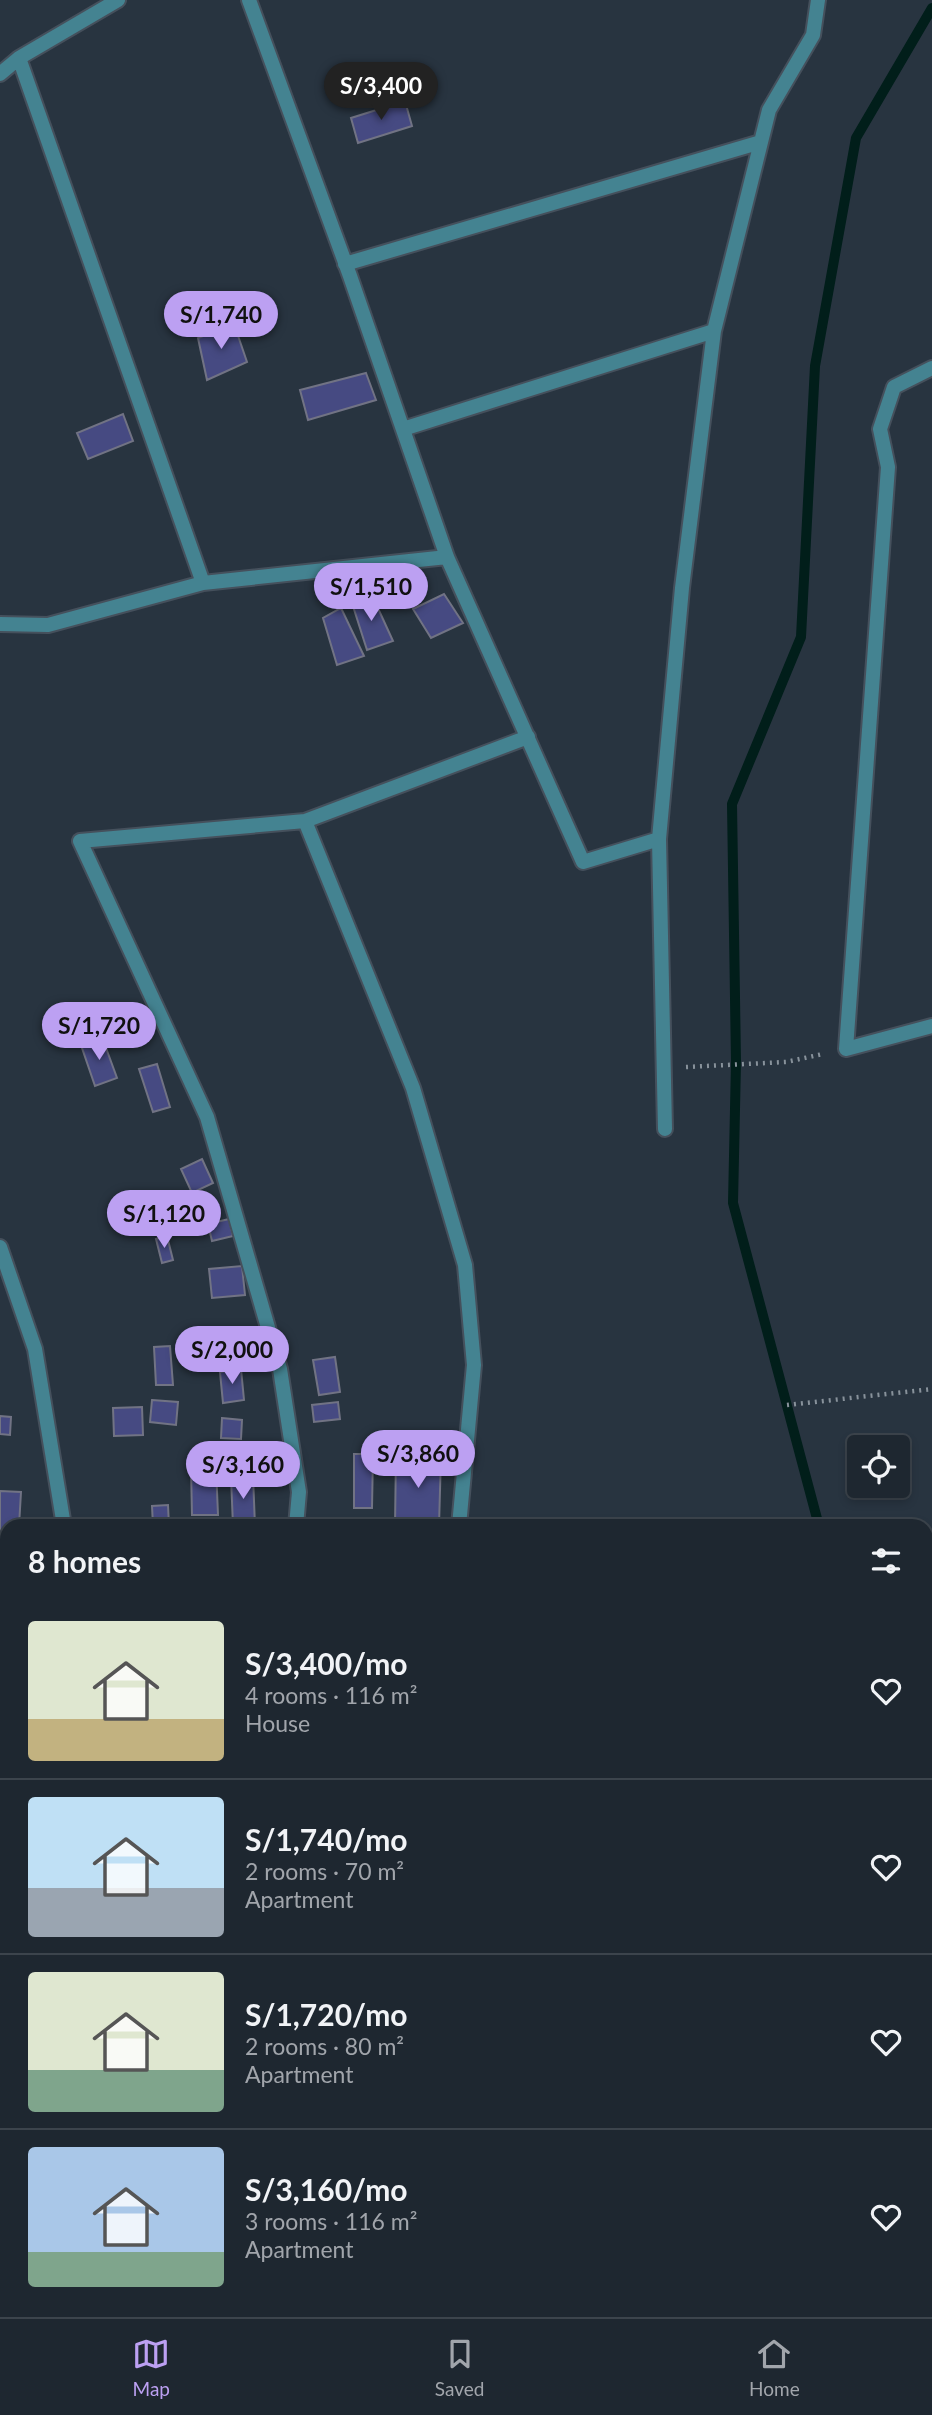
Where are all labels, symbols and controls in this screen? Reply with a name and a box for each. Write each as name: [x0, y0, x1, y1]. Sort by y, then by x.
pin: S/3,400: [316, 62, 446, 122]
text: S/3,400: [340, 71, 422, 99]
pin: S/1,740: [156, 292, 286, 351]
text: S/1,740: [180, 300, 262, 328]
pin: S/1,510: [306, 564, 436, 623]
text: S/1,510: [330, 572, 412, 600]
pin: S/1,720: [34, 1002, 164, 1062]
text: S/1,720: [58, 1011, 140, 1039]
pin: S/1,120: [99, 1190, 229, 1250]
text: S/1,120: [123, 1199, 205, 1227]
pin: S/2,000: [167, 1326, 297, 1386]
text: S/2,000: [191, 1335, 273, 1363]
pin: S/3,860: [353, 1430, 483, 1490]
map controls: [847, 1435, 910, 1498]
button: locate: [847, 1435, 910, 1498]
text: S/3,860: [377, 1439, 459, 1467]
pin: S/3,160: [178, 1442, 308, 1501]
text: S/3,160: [202, 1450, 284, 1478]
icon: filters: [867, 1542, 905, 1580]
text: 8 homes: [28, 1543, 141, 1579]
text: S/3,400/mo: [245, 1645, 408, 1681]
icon: home: [84, 1649, 168, 1733]
icon: heart: [867, 1672, 905, 1710]
text: 4 rooms · 116 m²: [245, 1681, 417, 1709]
text: House: [245, 1709, 310, 1737]
text: S/1,740/mo: [245, 1821, 408, 1857]
icon: home: [84, 1825, 168, 1909]
icon: heart: [867, 1848, 905, 1886]
text: 2 rooms · 70 m²: [245, 1857, 404, 1885]
text: Apartment: [245, 1885, 353, 1913]
text: S/1,720/mo: [245, 1996, 408, 2032]
icon: home: [84, 2000, 168, 2084]
icon: heart: [867, 2023, 905, 2061]
text: 2 rooms · 80 m²: [245, 2032, 404, 2060]
text: Apartment: [245, 2060, 353, 2088]
text: S/3,160/mo: [245, 2171, 408, 2207]
icon: home: [84, 2175, 168, 2259]
icon: heart: [867, 2198, 905, 2236]
text: 3 rooms · 116 m²: [245, 2207, 417, 2235]
text: Apartment: [245, 2235, 353, 2263]
tab: Map: [132, 2335, 170, 2400]
tab: Saved: [435, 2335, 484, 2400]
tab: Home: [749, 2335, 800, 2400]

